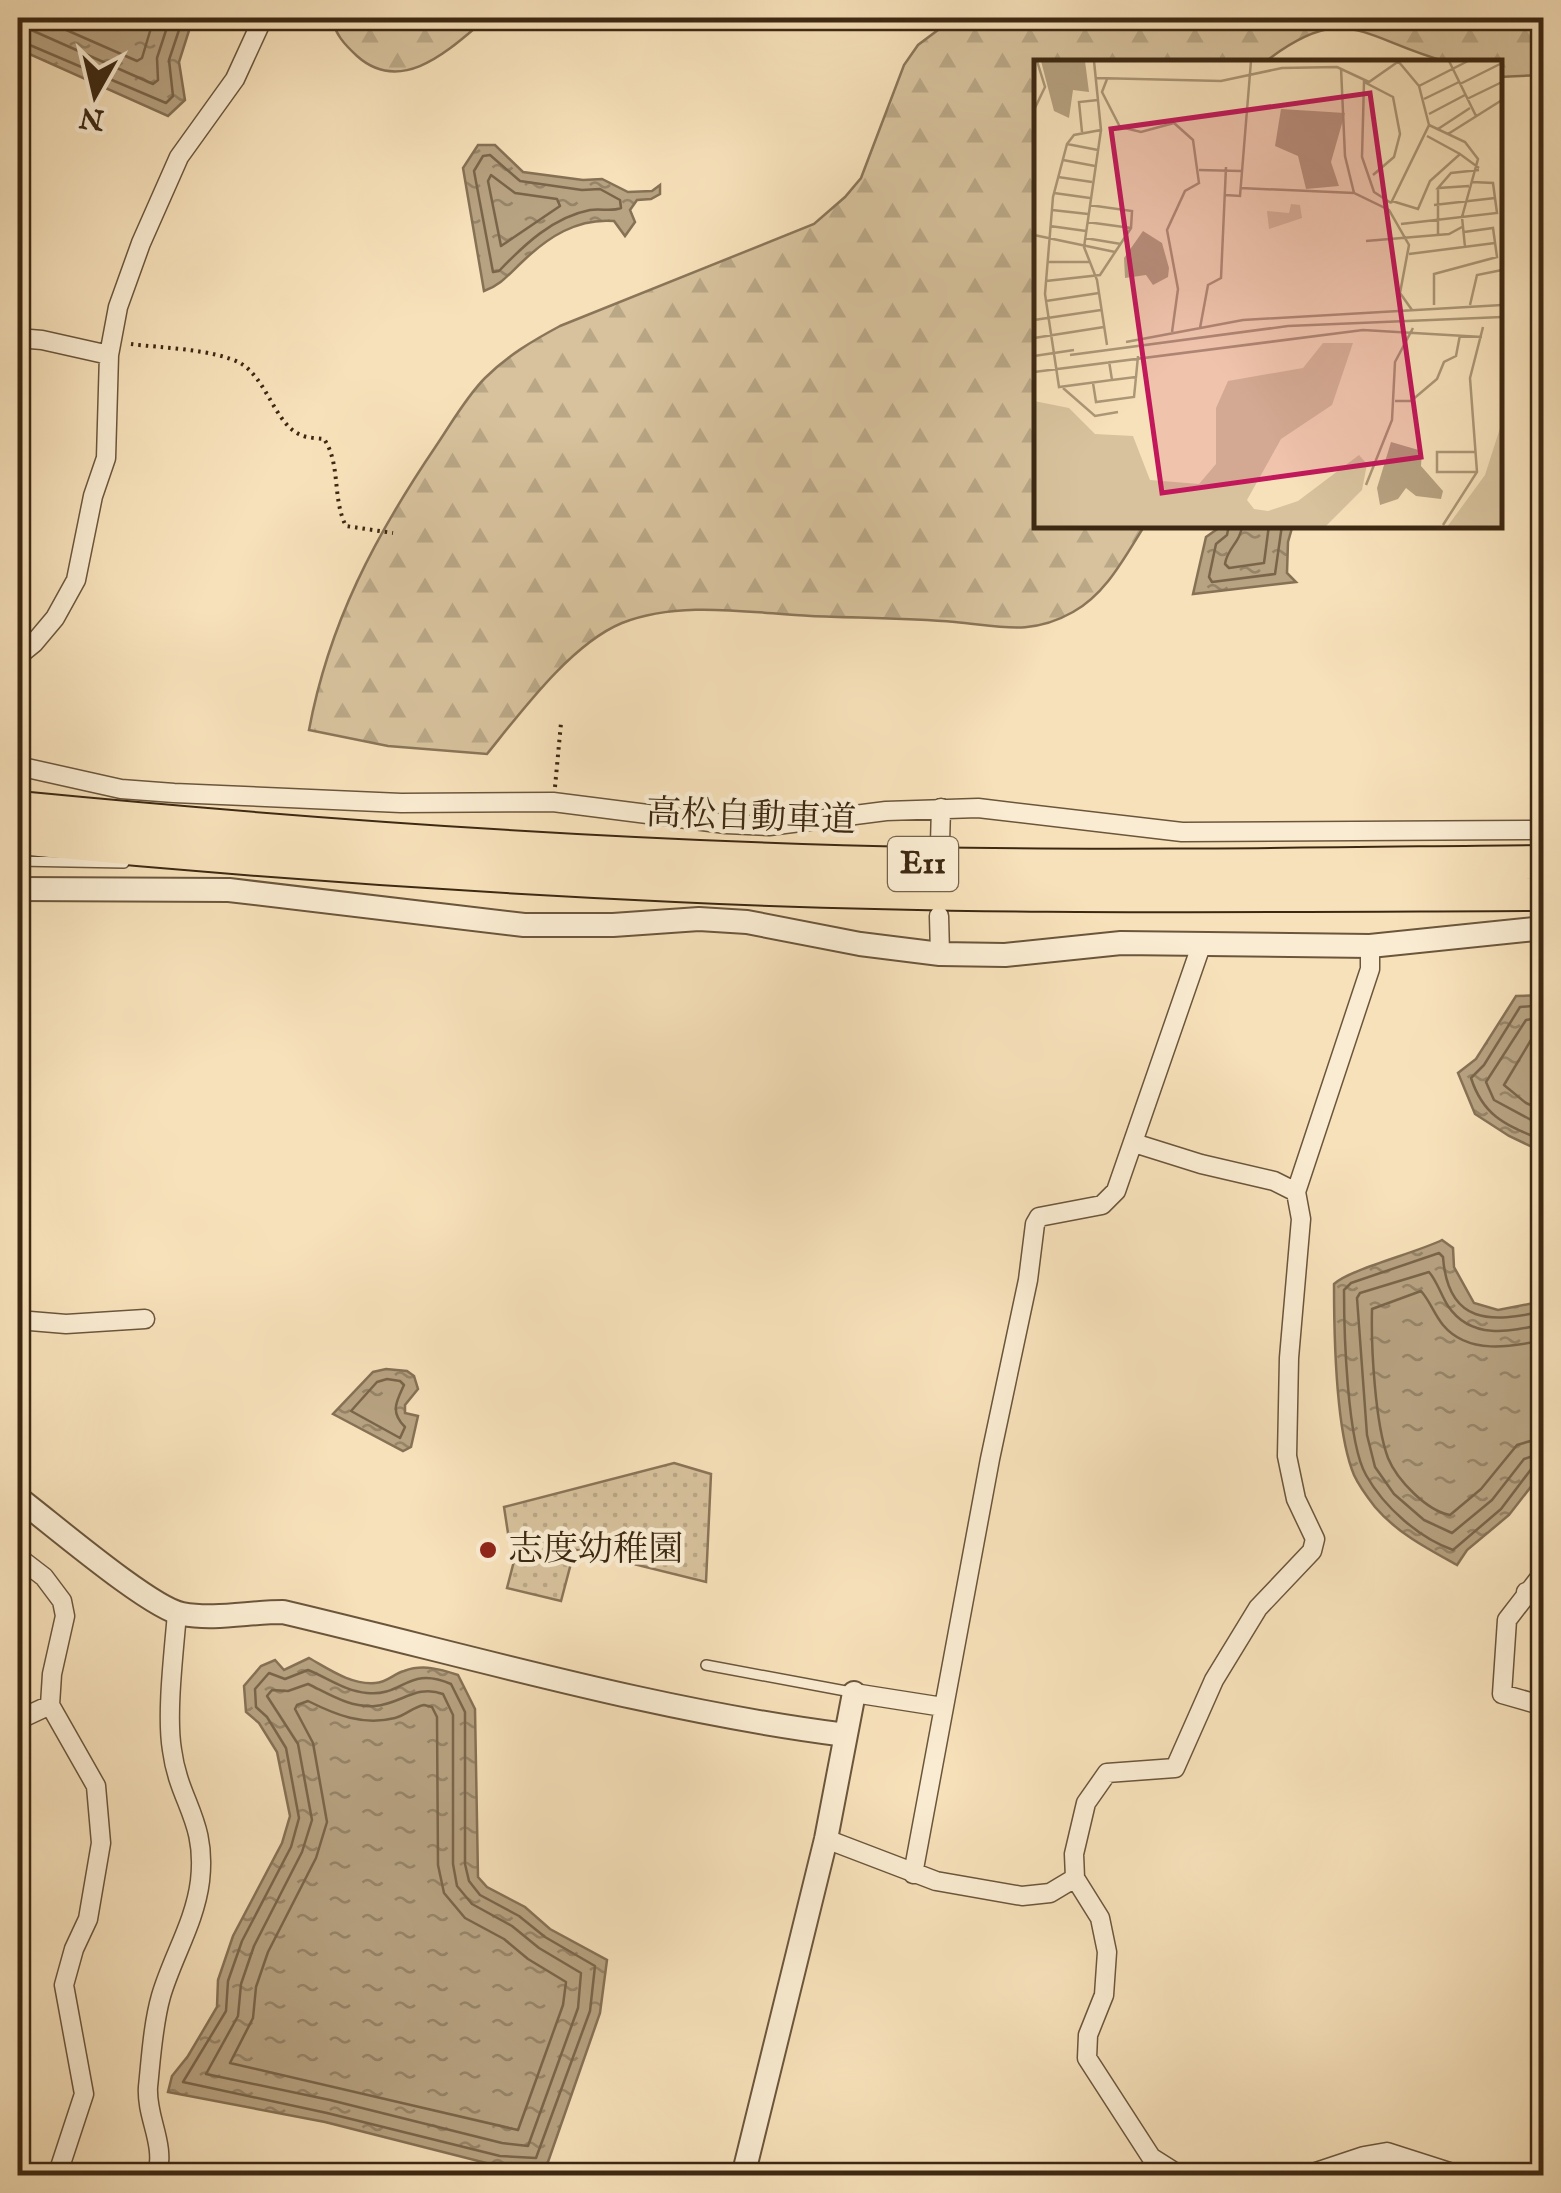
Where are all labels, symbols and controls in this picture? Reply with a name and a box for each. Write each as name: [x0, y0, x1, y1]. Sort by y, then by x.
north arrow: [45, 45, 145, 145]
inset map: [1034, 60, 1501, 528]
text: N: [77, 98, 107, 136]
street label: 高松自動車道: [645, 792, 857, 844]
road number: E11: [888, 837, 958, 891]
place label: 志度幼稚園: [508, 1528, 683, 1573]
marker: 志度幼稚園: [477, 1539, 499, 1561]

